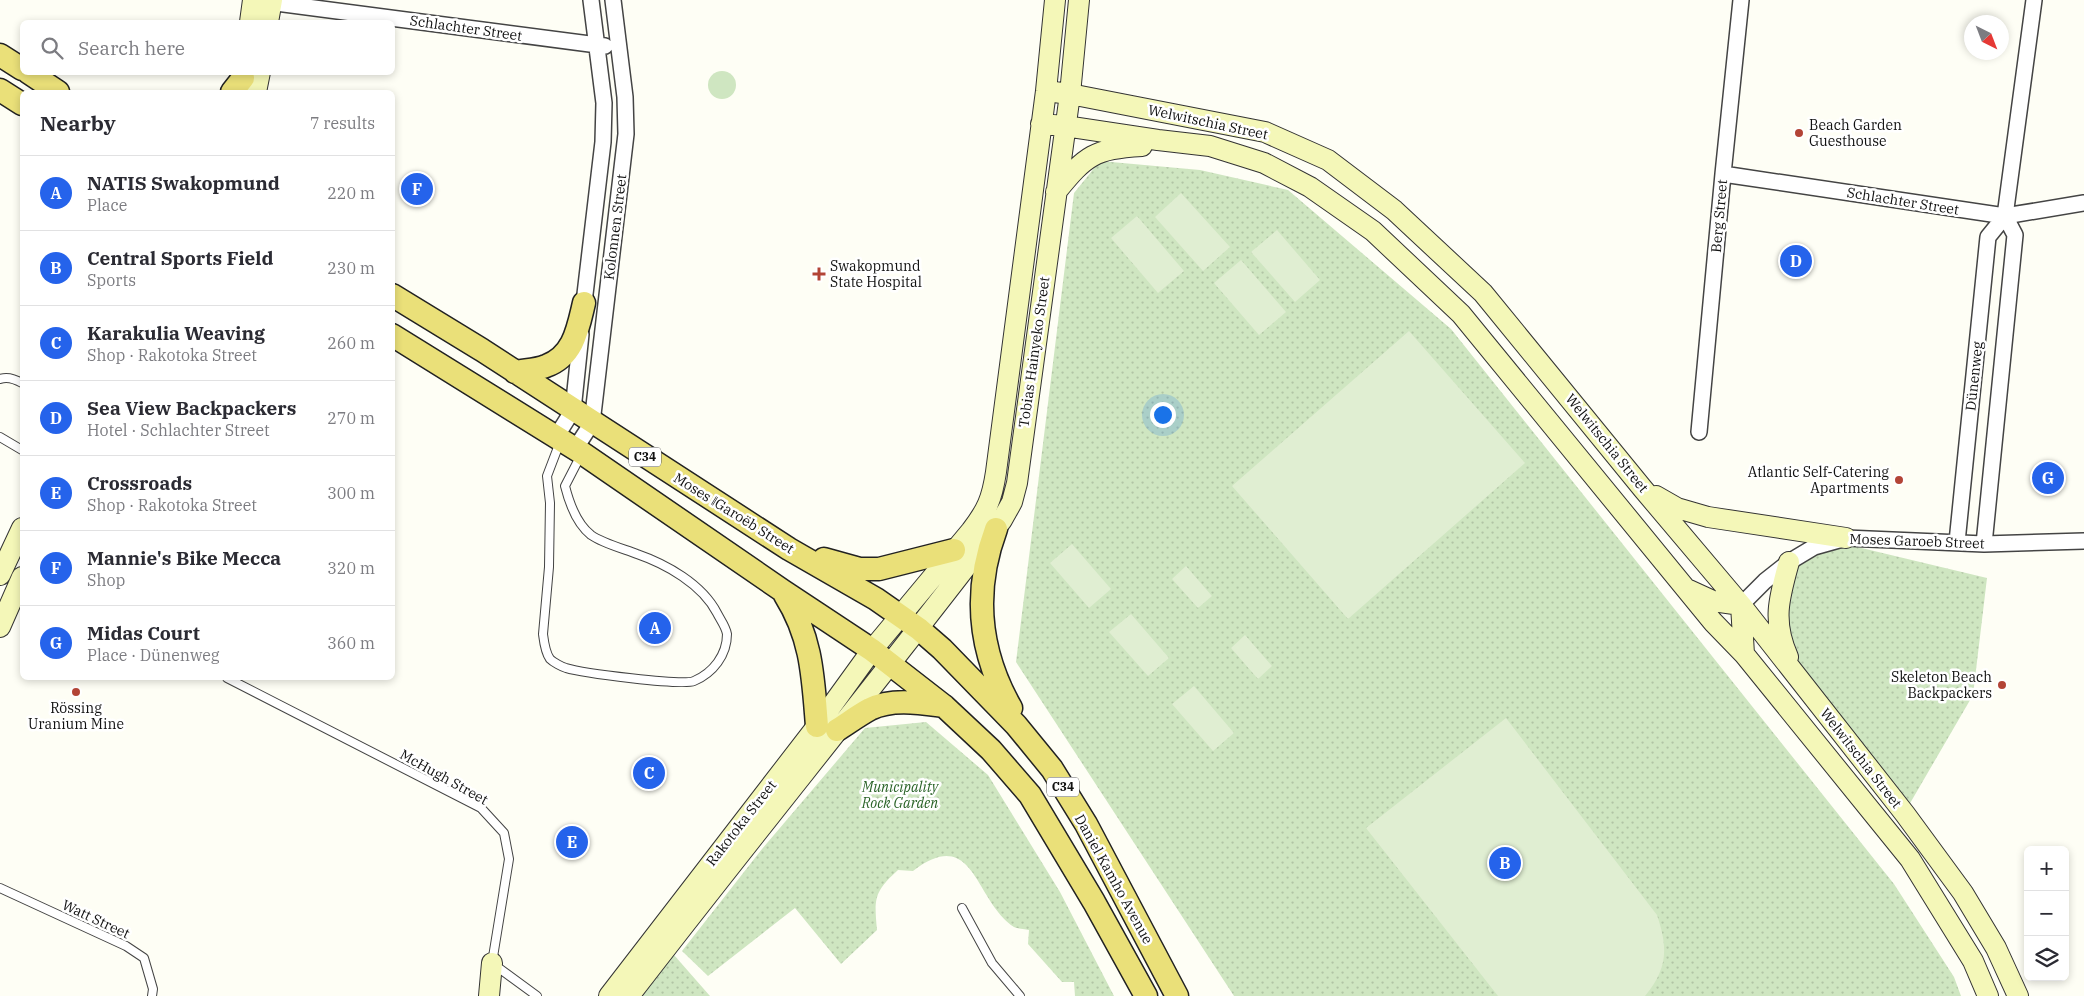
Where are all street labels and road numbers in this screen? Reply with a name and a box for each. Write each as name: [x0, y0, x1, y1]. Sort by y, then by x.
street label: Schlachter Street: [409, 11, 523, 45]
street label: Welwitschia Street: [1146, 100, 1270, 144]
street label: Kolonnen Street: [600, 173, 630, 281]
street label: Berg Street: [1707, 179, 1731, 253]
street label: Schlachter Street: [1846, 183, 1960, 219]
street label: Tobias Hainyeko Street: [1015, 275, 1053, 429]
street label: Dünenweg: [1961, 340, 1987, 412]
street label: Welwitschia Street: [1562, 390, 1653, 496]
road number: C34: [629, 448, 661, 467]
street label: Moses ǁGaroëb Street: [670, 469, 798, 557]
street label: Moses Garoeb Street: [1849, 530, 1985, 552]
street label: Welwitschia Street: [1816, 704, 1906, 812]
street label: McHugh Street: [397, 745, 491, 809]
street label: Rakotoka Street: [702, 776, 780, 870]
road number: C34: [1047, 778, 1079, 796]
street label: Daniel Kamho Avenue: [1071, 811, 1157, 947]
street label: Watt Street: [59, 896, 133, 943]

